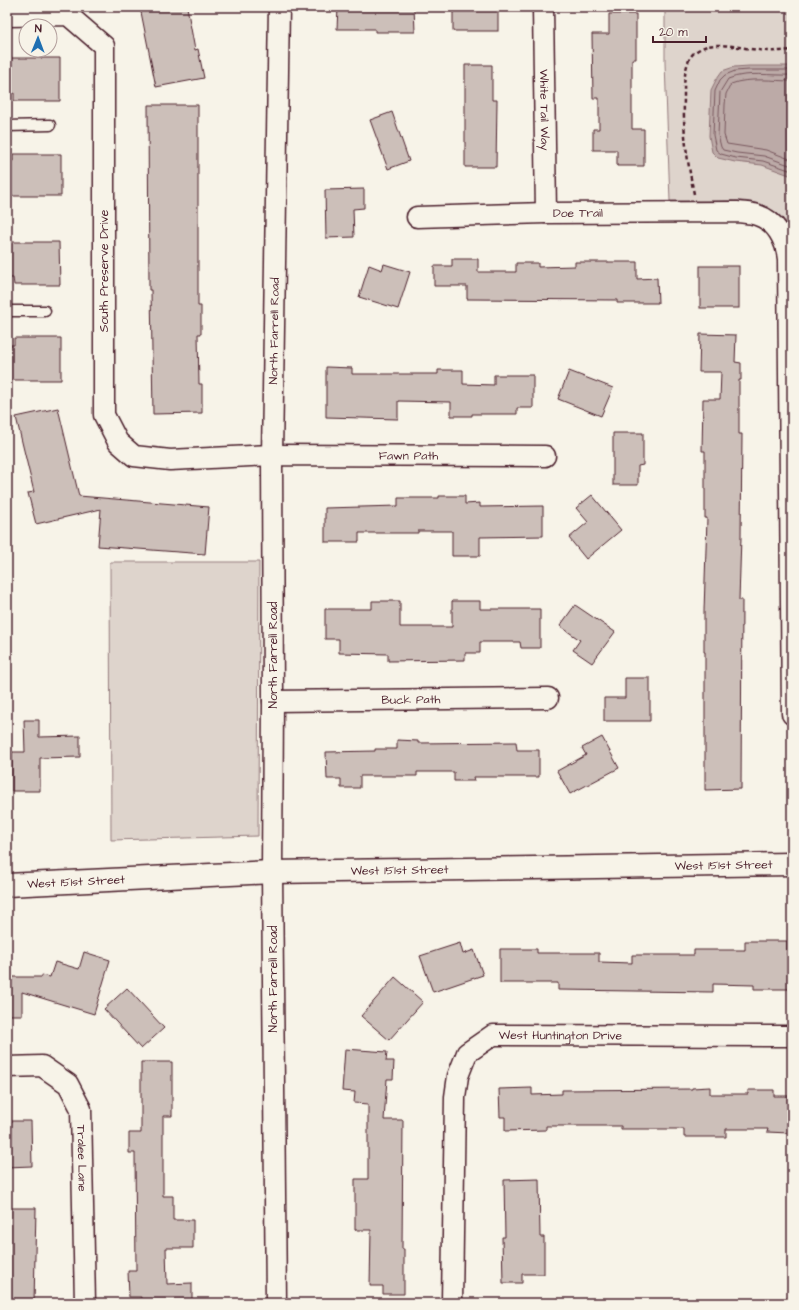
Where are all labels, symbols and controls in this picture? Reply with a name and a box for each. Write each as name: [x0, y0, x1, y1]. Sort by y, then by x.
north arrow: [18, 18, 58, 58]
scale bar: [653, 18, 706, 44]
text: N: [35, 21, 42, 36]
text: 20 m: [659, 24, 688, 41]
street label: White Tail Way: [535, 69, 553, 151]
street label: Doe Trail: [553, 205, 603, 222]
street label: South Preserve Drive: [96, 209, 113, 332]
street label: North Farrell Road: [265, 277, 284, 385]
street label: Fawn Path: [379, 447, 438, 465]
street label: North Farrell Road: [265, 602, 282, 708]
street label: Buck Path: [381, 691, 441, 709]
street label: West 151st Street: [675, 856, 773, 875]
street label: West 151st Street: [351, 861, 449, 880]
street label: West 151st Street: [27, 871, 125, 893]
street label: North Farrell Road: [265, 926, 282, 1032]
street label: West Huntington Drive: [499, 1027, 623, 1045]
street label: Tralee Lane: [72, 1125, 91, 1192]

